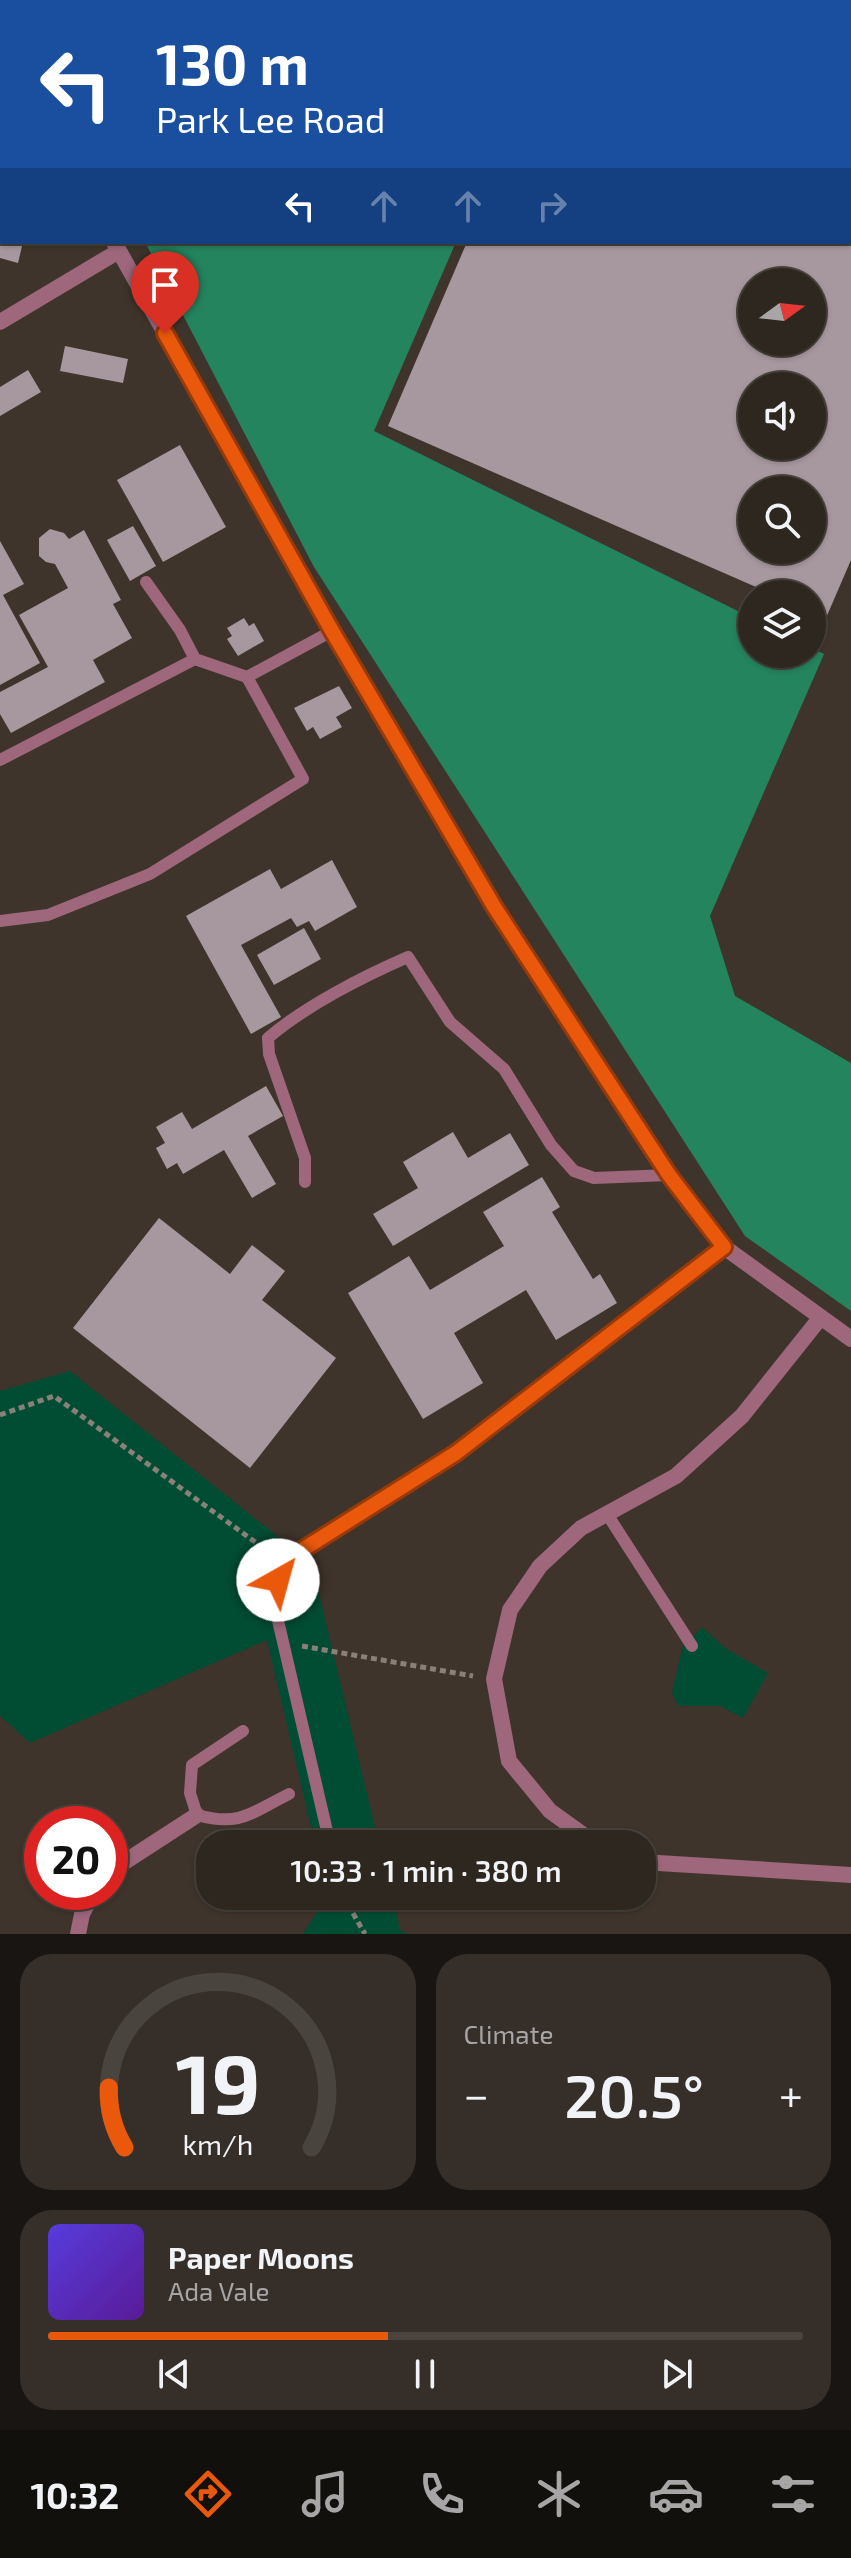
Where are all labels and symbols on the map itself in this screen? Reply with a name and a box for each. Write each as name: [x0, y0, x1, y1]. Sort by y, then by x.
pin: [131, 251, 199, 333]
north arrow: [738, 268, 826, 356]
position arrow: [236, 1538, 320, 1622]
speed limit sign: 20: [24, 1806, 128, 1910]

